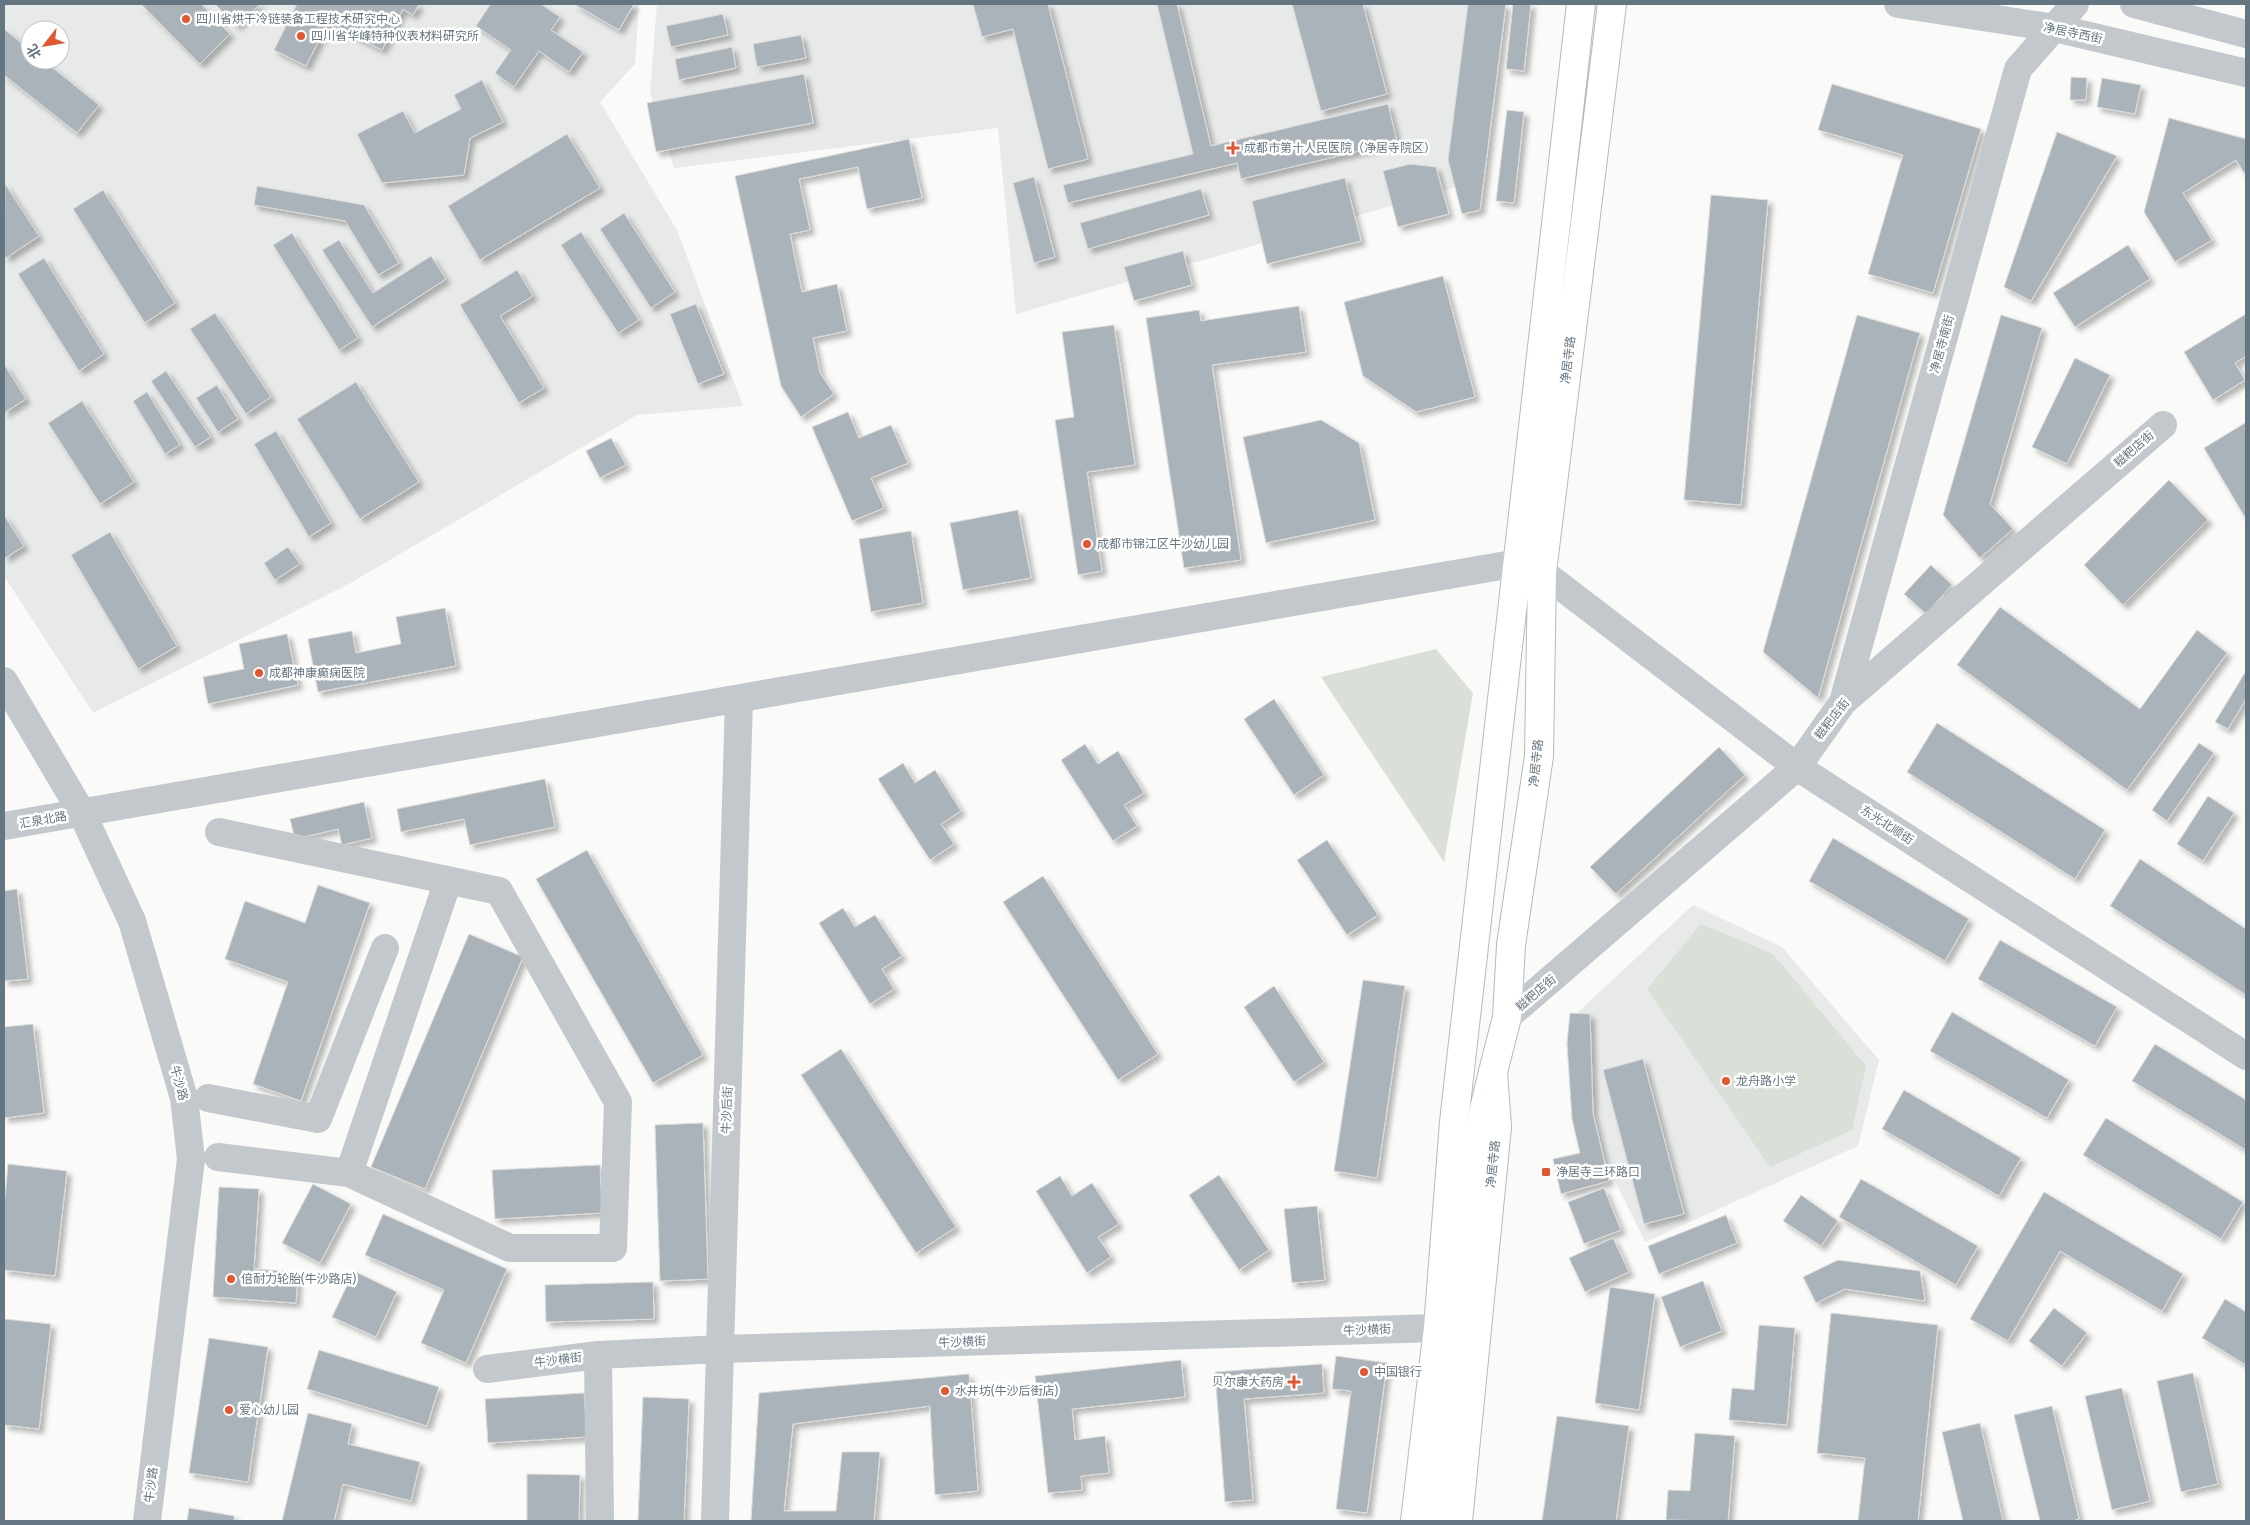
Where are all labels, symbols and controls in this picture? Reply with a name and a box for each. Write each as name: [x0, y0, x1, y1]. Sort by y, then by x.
place label: 四川省烘干冷链装备工程技术研究中心: [196, 12, 400, 26]
marker: 四川省烘干冷链装备工程技术研究中心: [180, 13, 192, 25]
north arrow: [20, 20, 70, 70]
street label: 净居寺西街: [2042, 20, 2104, 46]
place label: 四川省华峰特种仪表材料研究所: [311, 29, 479, 43]
marker: 四川省华峰特种仪表材料研究所: [295, 30, 307, 42]
text: 北: [23, 41, 45, 62]
marker: 成都市第十人民医院（净居寺院区）: [1226, 141, 1240, 155]
place label: 成都市第十人民医院（净居寺院区）: [1244, 141, 1436, 155]
street label: 净居寺南街: [1927, 313, 1957, 375]
street label: 净居寺路: [1558, 335, 1578, 385]
street label: 糍粑店街: [2111, 428, 2157, 470]
place label: 成都市锦江区牛沙幼儿园: [1097, 537, 1229, 551]
marker: 成都市锦江区牛沙幼儿园: [1081, 538, 1093, 550]
place label: 成都神康癫痫医院: [269, 666, 365, 680]
marker: 成都神康癫痫医院: [253, 667, 265, 679]
street label: 糍粑店街: [1812, 696, 1852, 742]
street label: 净居寺路: [1527, 738, 1545, 788]
street label: 东光北顺街: [1858, 803, 1916, 847]
street label: 汇泉北路: [18, 809, 68, 831]
street label: 糍粑店街: [1513, 972, 1559, 1014]
street label: 牛沙路: [168, 1064, 190, 1102]
place label: 龙舟路小学: [1736, 1074, 1796, 1088]
marker: 龙舟路小学: [1720, 1075, 1732, 1087]
street label: 牛沙后街: [719, 1086, 735, 1134]
street label: 净居寺路: [1484, 1139, 1502, 1189]
place label: 净居寺二环路口: [1556, 1165, 1640, 1179]
marker: 净居寺二环路口: [1540, 1166, 1552, 1178]
place label: 倍耐力轮胎(牛沙路店): [241, 1272, 357, 1286]
marker: 倍耐力轮胎(牛沙路店): [225, 1273, 237, 1285]
street label: 牛沙横街: [1343, 1322, 1391, 1338]
street label: 牛沙横街: [938, 1334, 986, 1350]
street label: 牛沙横街: [533, 1350, 583, 1370]
place label: 中国银行: [1374, 1365, 1422, 1379]
marker: 中国银行: [1358, 1366, 1370, 1378]
place label: 贝尔康大药房: [1212, 1375, 1284, 1389]
marker: 贝尔康大药房: [1288, 1376, 1300, 1388]
place label: 水井坊(牛沙后街店): [955, 1384, 1059, 1398]
marker: 水井坊(牛沙后街店): [939, 1385, 951, 1397]
place label: 爱心幼儿园: [239, 1403, 299, 1417]
marker: 爱心幼儿园: [223, 1404, 235, 1416]
street label: 牛沙路: [142, 1466, 160, 1504]

